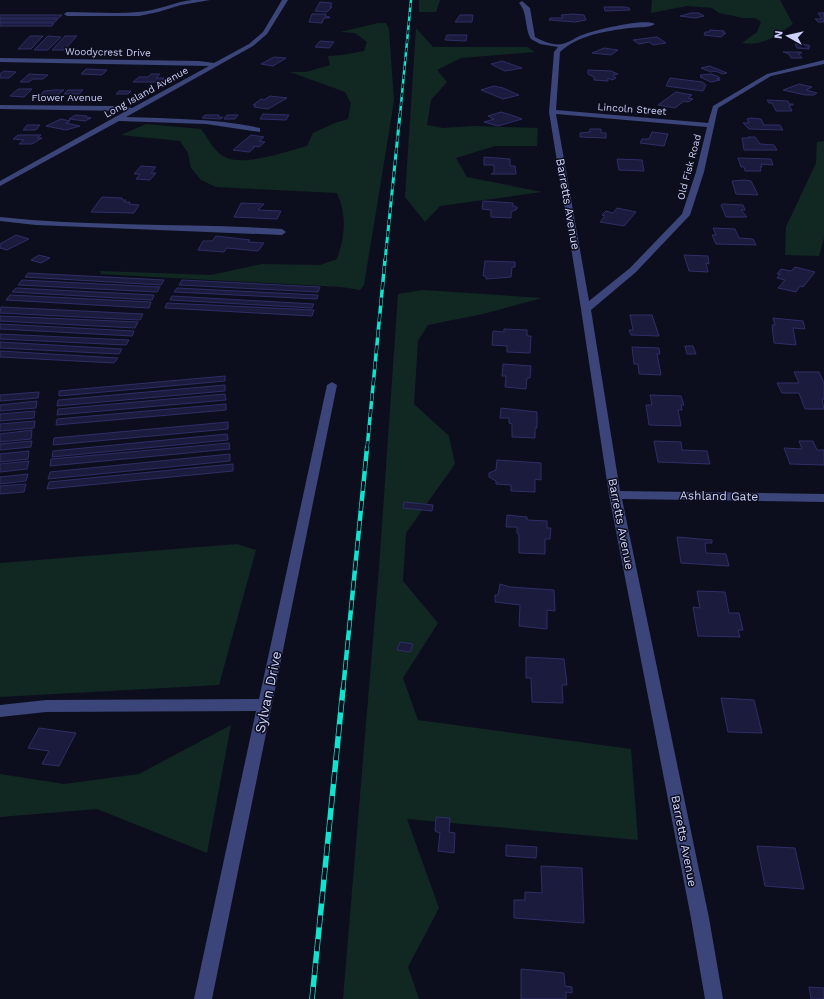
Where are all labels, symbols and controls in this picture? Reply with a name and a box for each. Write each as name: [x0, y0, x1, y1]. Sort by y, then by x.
north arrow: [768, 16, 808, 56]
text: N: [772, 30, 786, 40]
street label: Woodycrest Drive: [65, 46, 151, 58]
street label: Long Island Avenue: [102, 64, 190, 120]
street label: Flower Avenue: [31, 92, 103, 103]
street label: Lincoln Street: [597, 101, 668, 117]
street label: Old Fisk Road: [675, 133, 703, 201]
street label: Barretts Avenue: [553, 157, 583, 251]
street label: Barretts Avenue: [605, 477, 637, 571]
street label: Ashland Gate: [680, 488, 758, 504]
street label: Sylvan Drive: [252, 650, 284, 734]
street label: Barretts Avenue: [668, 794, 700, 888]

